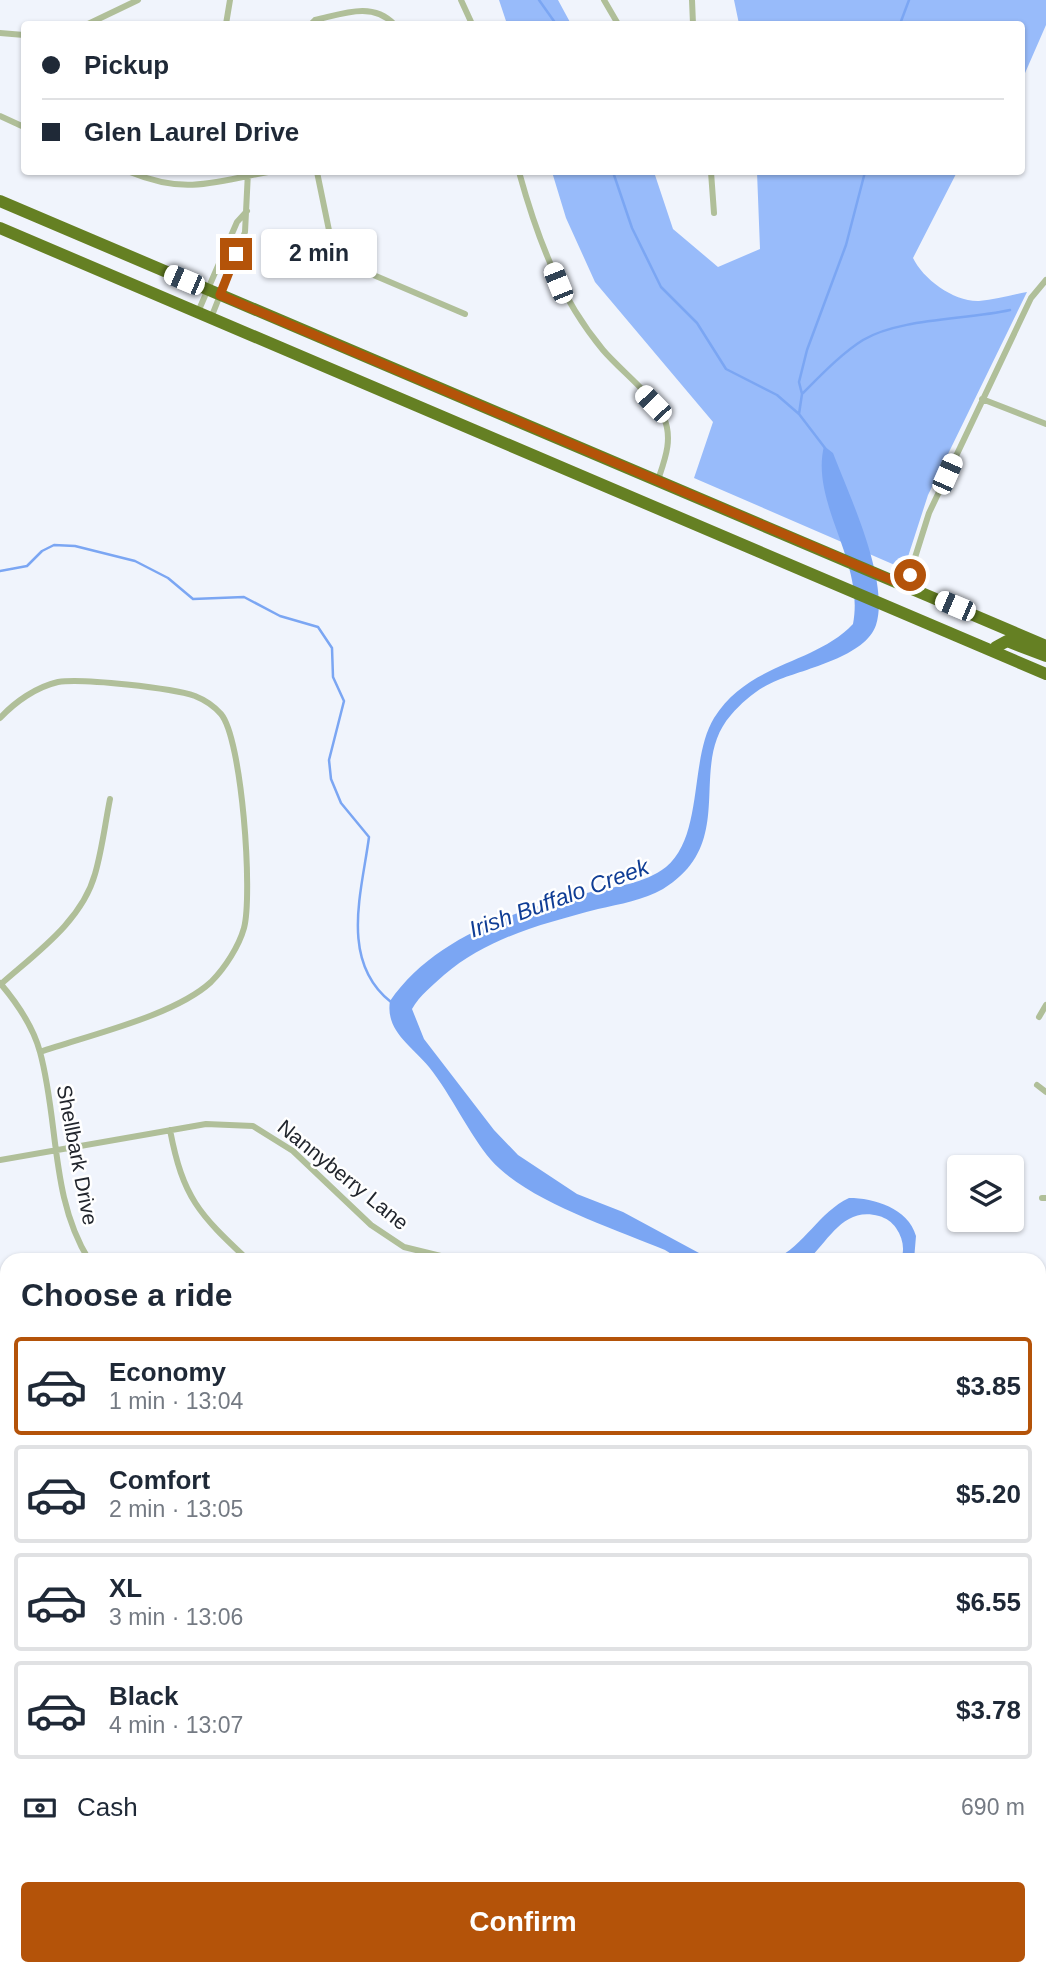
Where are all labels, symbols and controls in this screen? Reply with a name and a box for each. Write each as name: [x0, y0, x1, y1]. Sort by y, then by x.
text: Pickup: [84, 50, 169, 80]
text: Glen Laurel Drive: [84, 117, 299, 147]
callout: 2 min: [260, 230, 376, 278]
route end: [220, 238, 252, 270]
text: 2 min: [289, 240, 349, 266]
car: [541, 260, 576, 306]
car: [161, 262, 208, 298]
car: [631, 382, 676, 426]
car: [929, 451, 966, 497]
route start: [894, 559, 926, 591]
car: [932, 588, 979, 624]
water label: Irish Buffalo Creek: [466, 853, 654, 943]
street label: Shellbark Drive: [53, 1083, 102, 1227]
street label: Nannyberry Lane: [273, 1115, 413, 1234]
map controls: [947, 1155, 1024, 1232]
button: layers: [947, 1155, 1024, 1232]
text: Choose a ride: [21, 1277, 233, 1313]
icon: car: [25, 1355, 88, 1418]
text: Economy: [109, 1357, 226, 1387]
text: $3.85: [956, 1371, 1021, 1401]
text: 1 min · 13:04: [109, 1388, 243, 1414]
icon: car: [25, 1463, 88, 1526]
text: Comfort: [109, 1465, 210, 1495]
text: $5.20: [956, 1479, 1021, 1509]
text: 2 min · 13:05: [109, 1496, 243, 1522]
icon: car: [25, 1571, 88, 1634]
text: XL: [109, 1573, 142, 1603]
text: $6.55: [956, 1587, 1021, 1617]
text: 3 min · 13:06: [109, 1604, 243, 1630]
icon: car: [25, 1679, 88, 1742]
text: Black: [109, 1681, 178, 1711]
text: $3.78: [956, 1695, 1021, 1725]
text: 4 min · 13:07: [109, 1712, 243, 1738]
icon: cash: [21, 1789, 59, 1827]
text: Cash: [77, 1792, 138, 1822]
text: 690 m: [961, 1794, 1025, 1820]
button: Confirm: [21, 1882, 1025, 1962]

